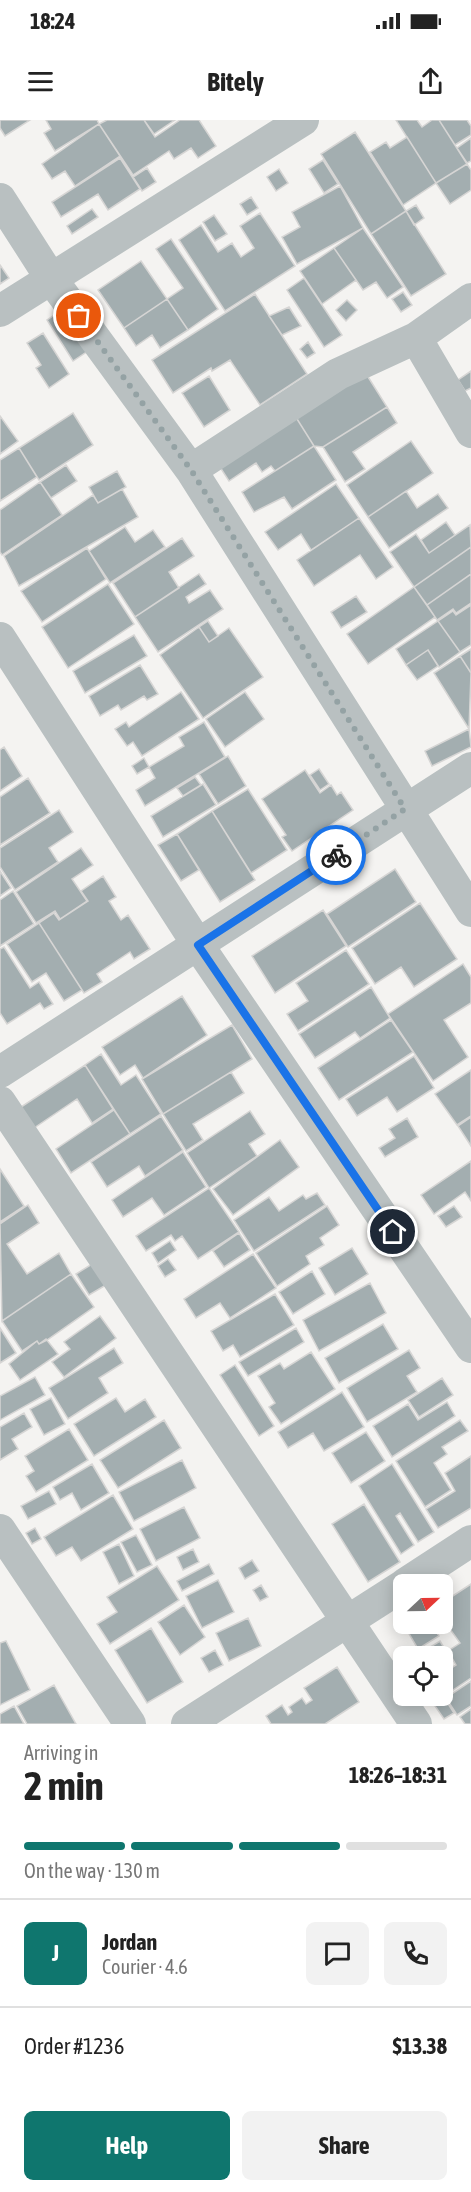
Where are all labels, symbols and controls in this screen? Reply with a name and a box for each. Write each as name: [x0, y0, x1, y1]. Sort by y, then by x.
text: 18:24: [30, 8, 75, 34]
icon: menu: [24, 65, 57, 98]
icon: share: [414, 65, 447, 98]
text: Bitely: [207, 66, 264, 97]
pin: [53, 290, 104, 341]
icon: bag: [62, 299, 95, 332]
courier: [306, 825, 366, 885]
icon: bike: [320, 839, 353, 872]
pin: [367, 1206, 418, 1257]
icon: home: [376, 1215, 409, 1248]
north arrow: [393, 1574, 453, 1634]
map controls: [393, 1574, 453, 1706]
button: locate: [393, 1646, 453, 1706]
text: Arriving in: [24, 1741, 98, 1764]
text: 18:26–18:31: [349, 1762, 447, 1788]
text: 2 min: [24, 1764, 104, 1808]
text: On the way · 130 m: [24, 1859, 160, 1882]
button: chat: [306, 1922, 369, 1985]
button: phone: [384, 1922, 447, 1985]
text: Jordan: [102, 1929, 157, 1955]
text: J: [52, 1940, 59, 1966]
text: Courier · 4.6: [102, 1955, 188, 1978]
text: Order #1236: [24, 2033, 124, 2059]
text: $13.38: [392, 2033, 447, 2059]
button: Help: [24, 2111, 230, 2180]
button: Share: [242, 2111, 447, 2180]

